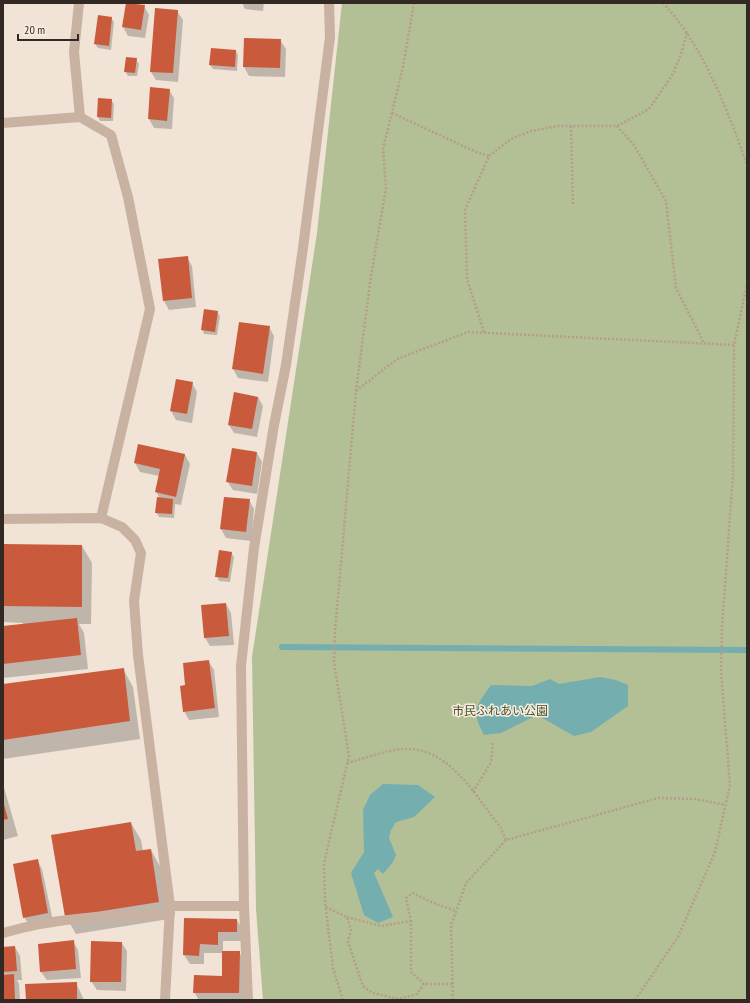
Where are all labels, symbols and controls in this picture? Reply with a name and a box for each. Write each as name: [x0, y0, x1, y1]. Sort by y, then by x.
scale bar: [18, 16, 78, 42]
text: 20 m: [24, 22, 45, 37]
park label: 市民ふれあい公園: [452, 703, 548, 718]

